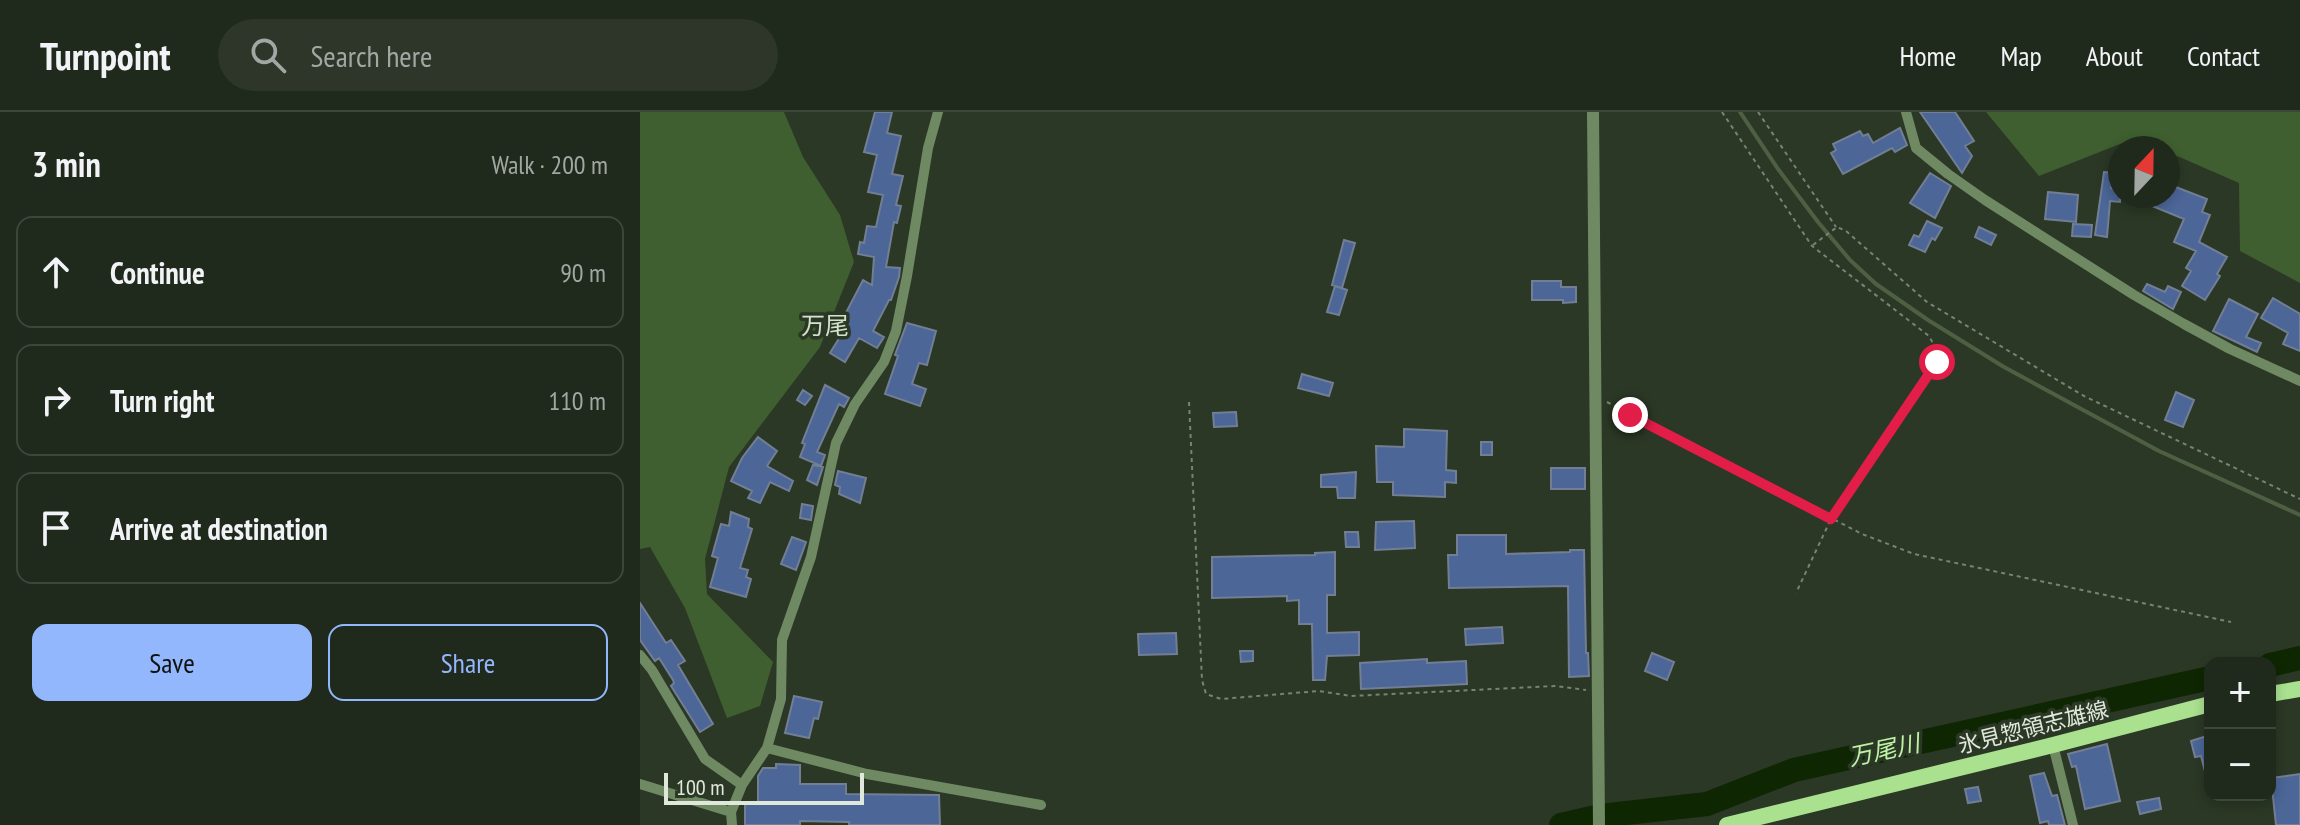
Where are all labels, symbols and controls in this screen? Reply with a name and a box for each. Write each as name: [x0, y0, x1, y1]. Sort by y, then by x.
search box: [218, 19, 778, 91]
text: Turnpoint: [40, 31, 170, 80]
icon: search: [246, 33, 290, 77]
text: Search here: [310, 36, 432, 75]
text: Home: [1900, 37, 1956, 74]
text: Map: [2000, 37, 2042, 74]
text: About: [2086, 37, 2143, 74]
text: Contact: [2187, 37, 2260, 74]
north arrow: [2108, 136, 2180, 208]
text: 3 min: [32, 142, 101, 186]
text: Walk · 200 m: [491, 148, 608, 181]
icon: ahead: [34, 250, 78, 294]
text: Continue: [110, 253, 205, 292]
text: 90 m: [560, 256, 606, 289]
district label: 万尾: [801, 310, 849, 341]
route start: [1919, 344, 1955, 380]
icon: right: [34, 378, 78, 422]
text: Turn right: [110, 381, 214, 420]
text: 110 m: [548, 384, 606, 417]
route end: [1612, 397, 1648, 433]
icon: arrive: [34, 506, 78, 550]
text: Arrive at destination: [110, 509, 328, 548]
button: Save: [32, 624, 312, 701]
button: Share: [328, 624, 608, 701]
map controls: [2204, 657, 2276, 801]
button: +: [2204, 657, 2276, 729]
street label: 氷見惣領志雄線: [1955, 695, 2111, 759]
water label: 万尾川: [1846, 727, 1925, 773]
button: −: [2204, 729, 2276, 801]
scale bar: [664, 769, 864, 805]
text: 100 m: [676, 773, 725, 801]

